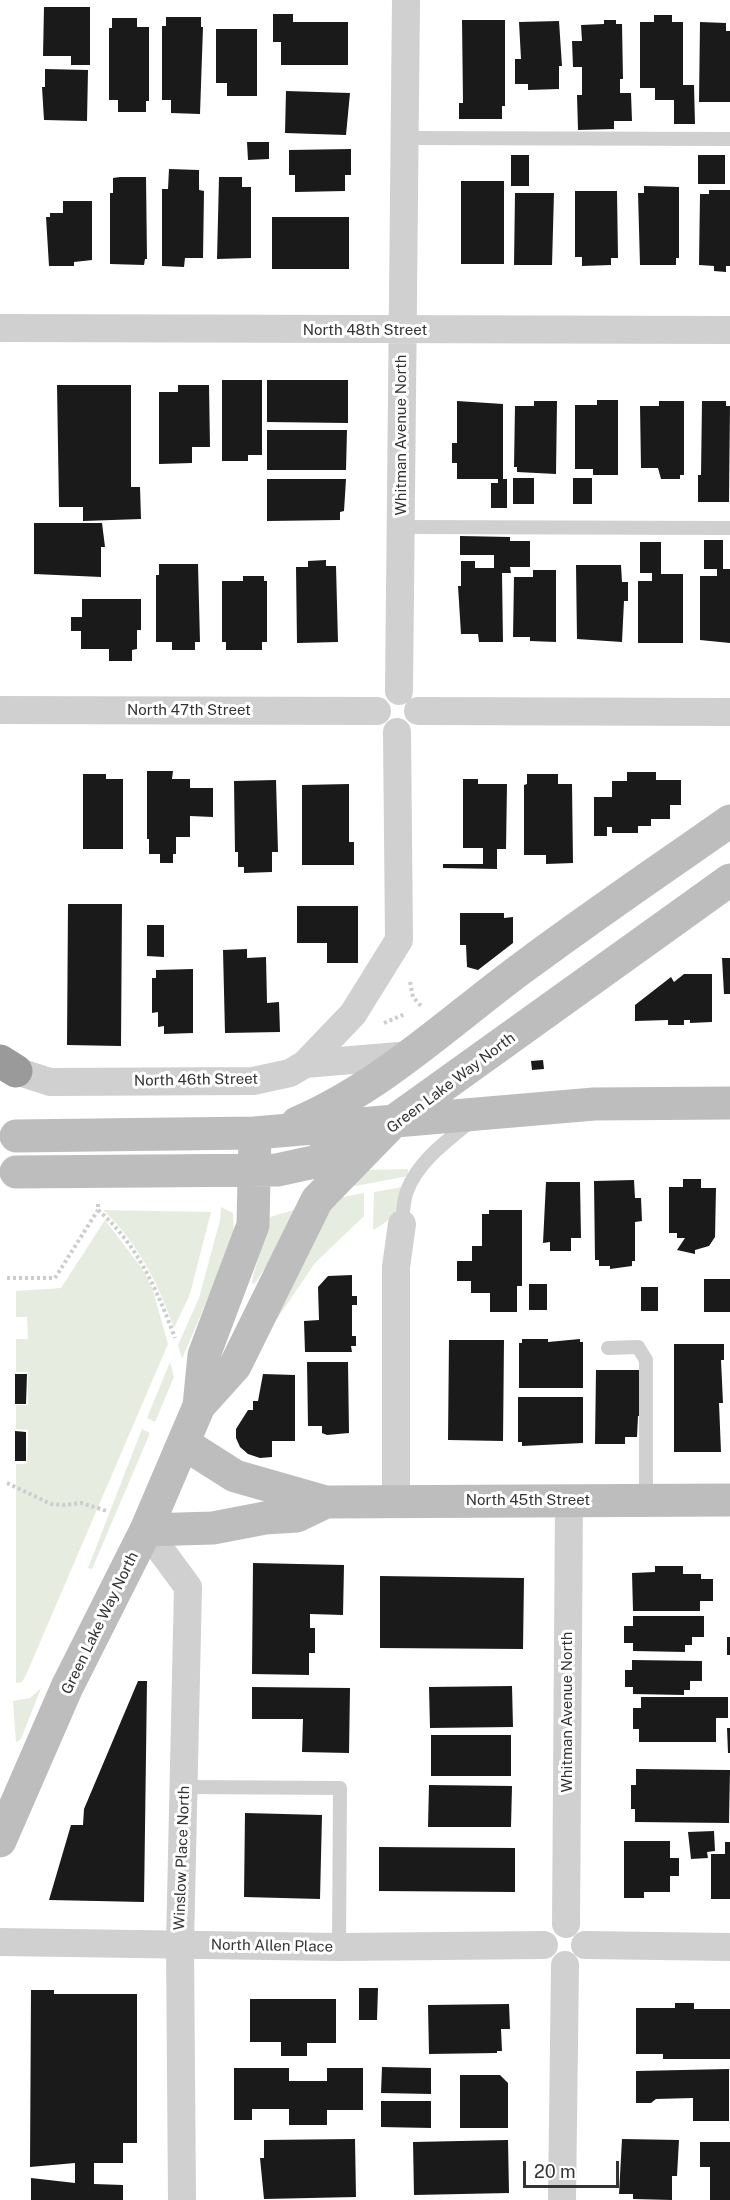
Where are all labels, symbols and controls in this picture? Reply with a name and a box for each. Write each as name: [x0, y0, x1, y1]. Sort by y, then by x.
street label: North 48th Street: [303, 321, 427, 339]
street label: Whitman Avenue North: [392, 354, 410, 516]
street label: North 47th Street: [127, 701, 251, 719]
street label: Green Lake Way North: [383, 1029, 519, 1137]
street label: North 46th Street: [134, 1070, 258, 1090]
street label: North 45th Street: [466, 1491, 590, 1509]
street label: Green Lake Way North: [58, 1549, 142, 1697]
street label: Whitman Avenue North: [558, 1631, 576, 1793]
street label: Winslow Place North: [170, 1785, 194, 1931]
street label: North Allen Place: [211, 1936, 333, 1956]
scale bar: [526, 2149, 622, 2187]
text: 20 m: [534, 2161, 576, 2182]

